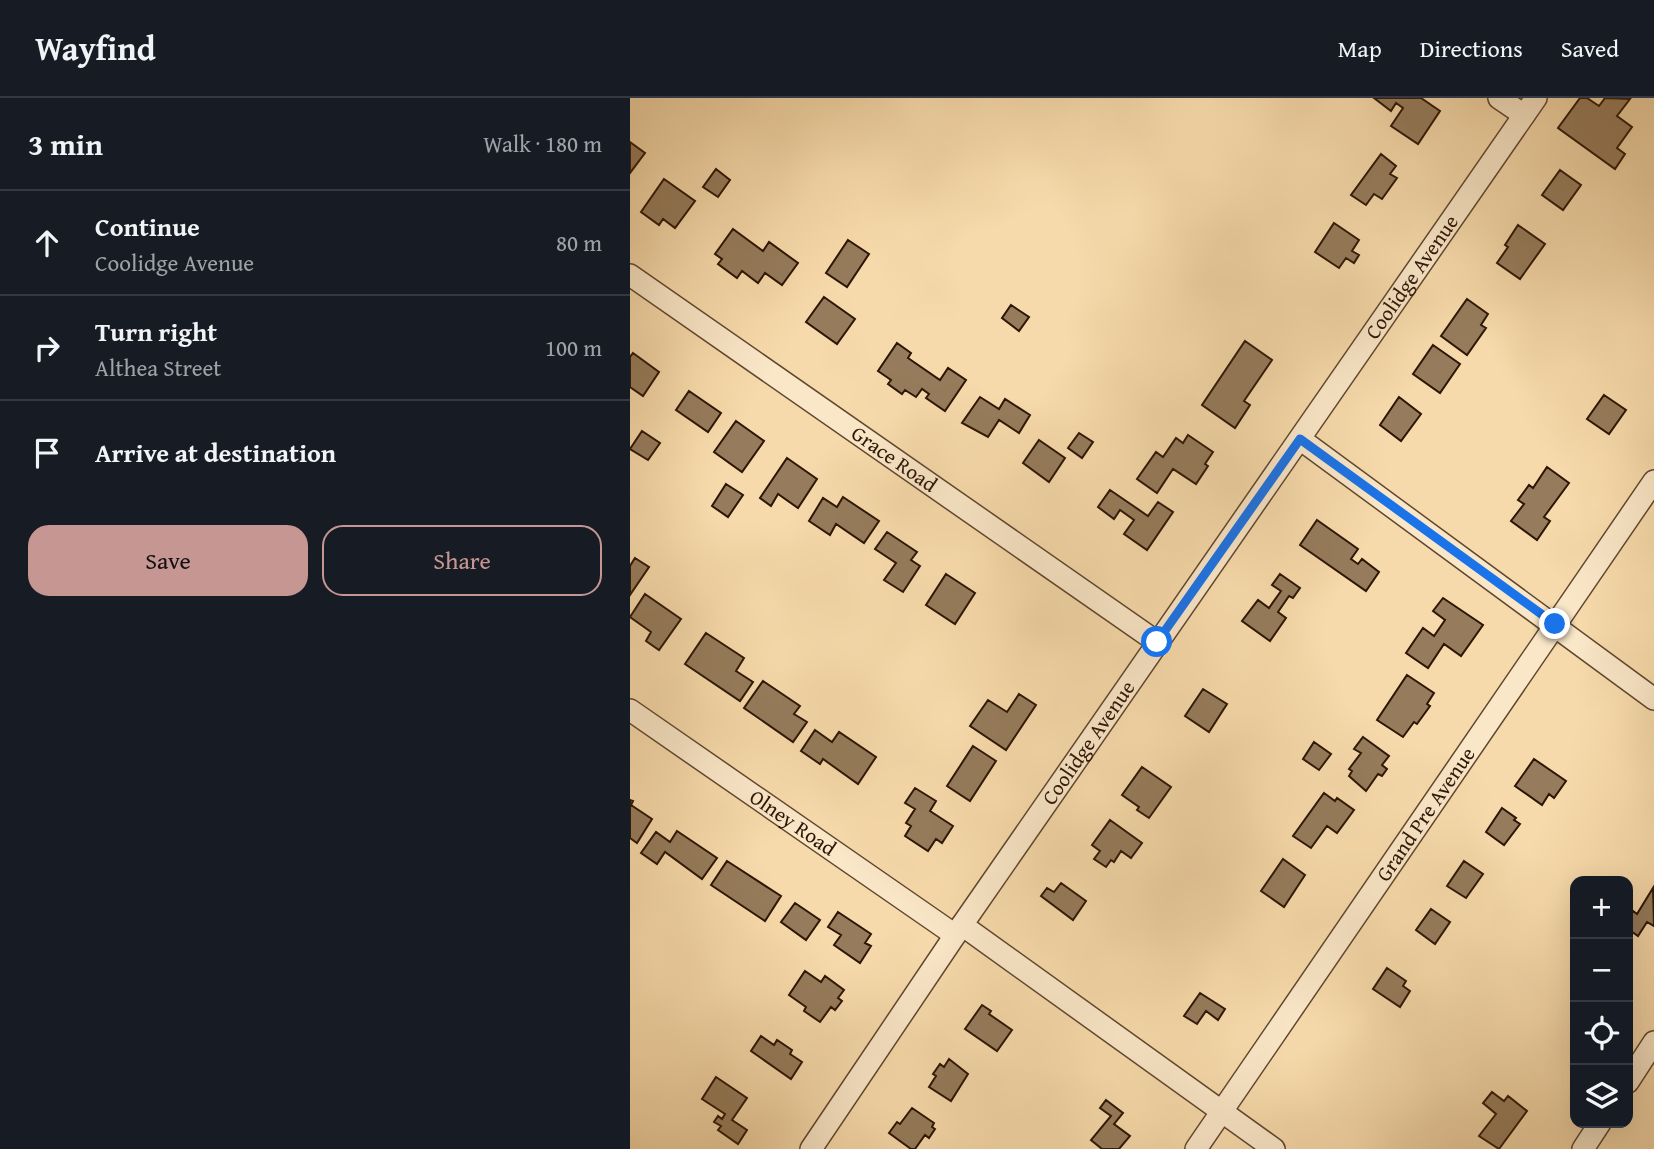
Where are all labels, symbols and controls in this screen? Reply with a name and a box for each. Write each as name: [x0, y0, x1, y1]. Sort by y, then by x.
text: Wayfind: [35, 24, 156, 72]
text: Map: [1338, 31, 1382, 66]
text: Directions: [1420, 31, 1523, 66]
text: Saved: [1561, 31, 1619, 66]
text: 3 min: [28, 122, 103, 166]
text: Walk · 180 m: [483, 127, 602, 160]
text: Continue: [95, 207, 200, 246]
street label: Coolidge Avenue: [1357, 208, 1466, 345]
icon: ahead: [28, 224, 66, 262]
text: 80 m: [556, 226, 602, 259]
text: Coolidge Avenue: [95, 246, 254, 279]
text: Turn right: [95, 312, 217, 351]
icon: right: [28, 329, 66, 367]
text: 100 m: [545, 331, 602, 364]
text: Althea Street: [95, 351, 221, 384]
street label: Grace Road: [845, 418, 944, 500]
text: Arrive at destination: [95, 433, 336, 472]
icon: arrive: [28, 434, 66, 472]
button: Save: [28, 525, 308, 596]
button: Share: [322, 525, 602, 596]
route end: [1539, 608, 1570, 639]
route start: [1141, 626, 1172, 657]
street label: Coolidge Avenue: [1034, 674, 1142, 811]
street label: Grand Pre Avenue: [1368, 740, 1482, 887]
street label: Olney Road: [743, 781, 843, 864]
map controls: [1570, 876, 1633, 1128]
button: +: [1570, 876, 1633, 939]
button: −: [1570, 939, 1633, 1002]
button: locate: [1570, 1002, 1633, 1065]
button: layers: [1570, 1065, 1633, 1128]

